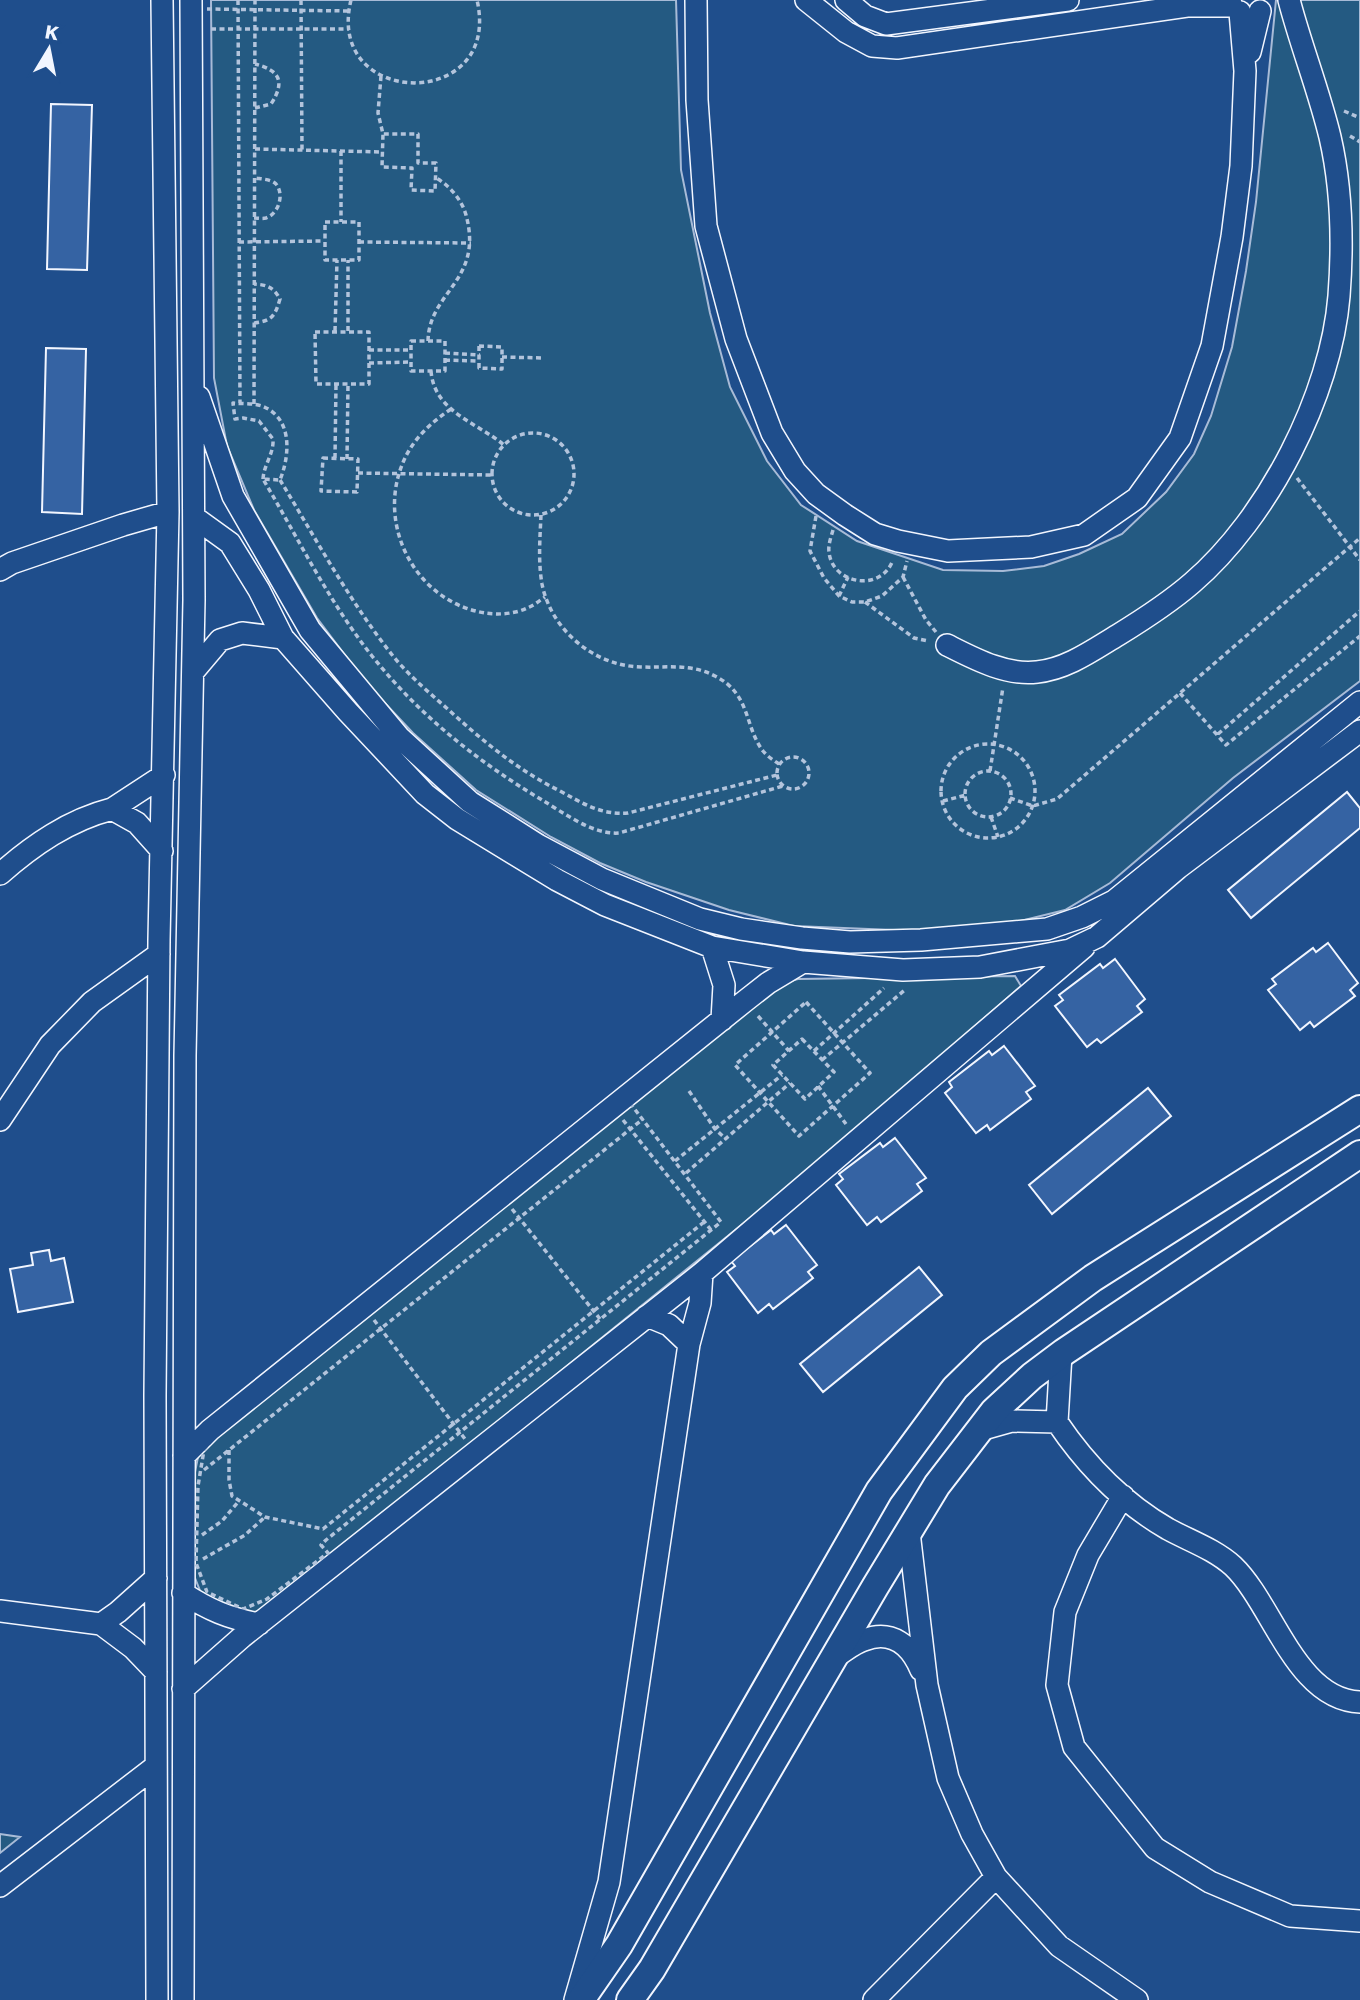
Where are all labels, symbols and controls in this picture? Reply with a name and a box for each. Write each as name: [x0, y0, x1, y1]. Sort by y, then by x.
north arrow: [14, 14, 84, 84]
text: K: [43, 19, 61, 44]

